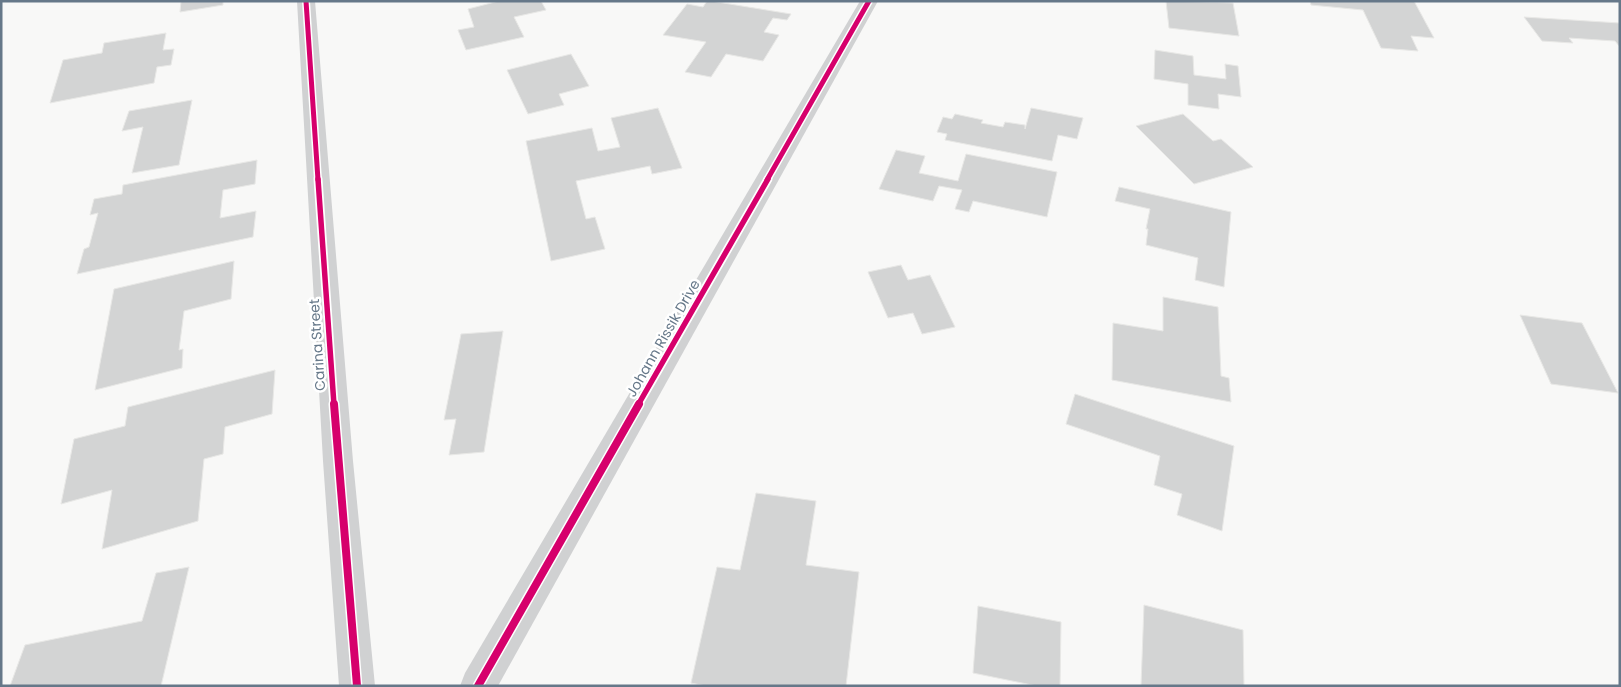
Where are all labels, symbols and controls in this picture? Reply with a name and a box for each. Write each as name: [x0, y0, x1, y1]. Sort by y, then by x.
street label: Johann Rissik Drive: [621, 275, 705, 400]
street label: Carina Street: [304, 298, 330, 392]

